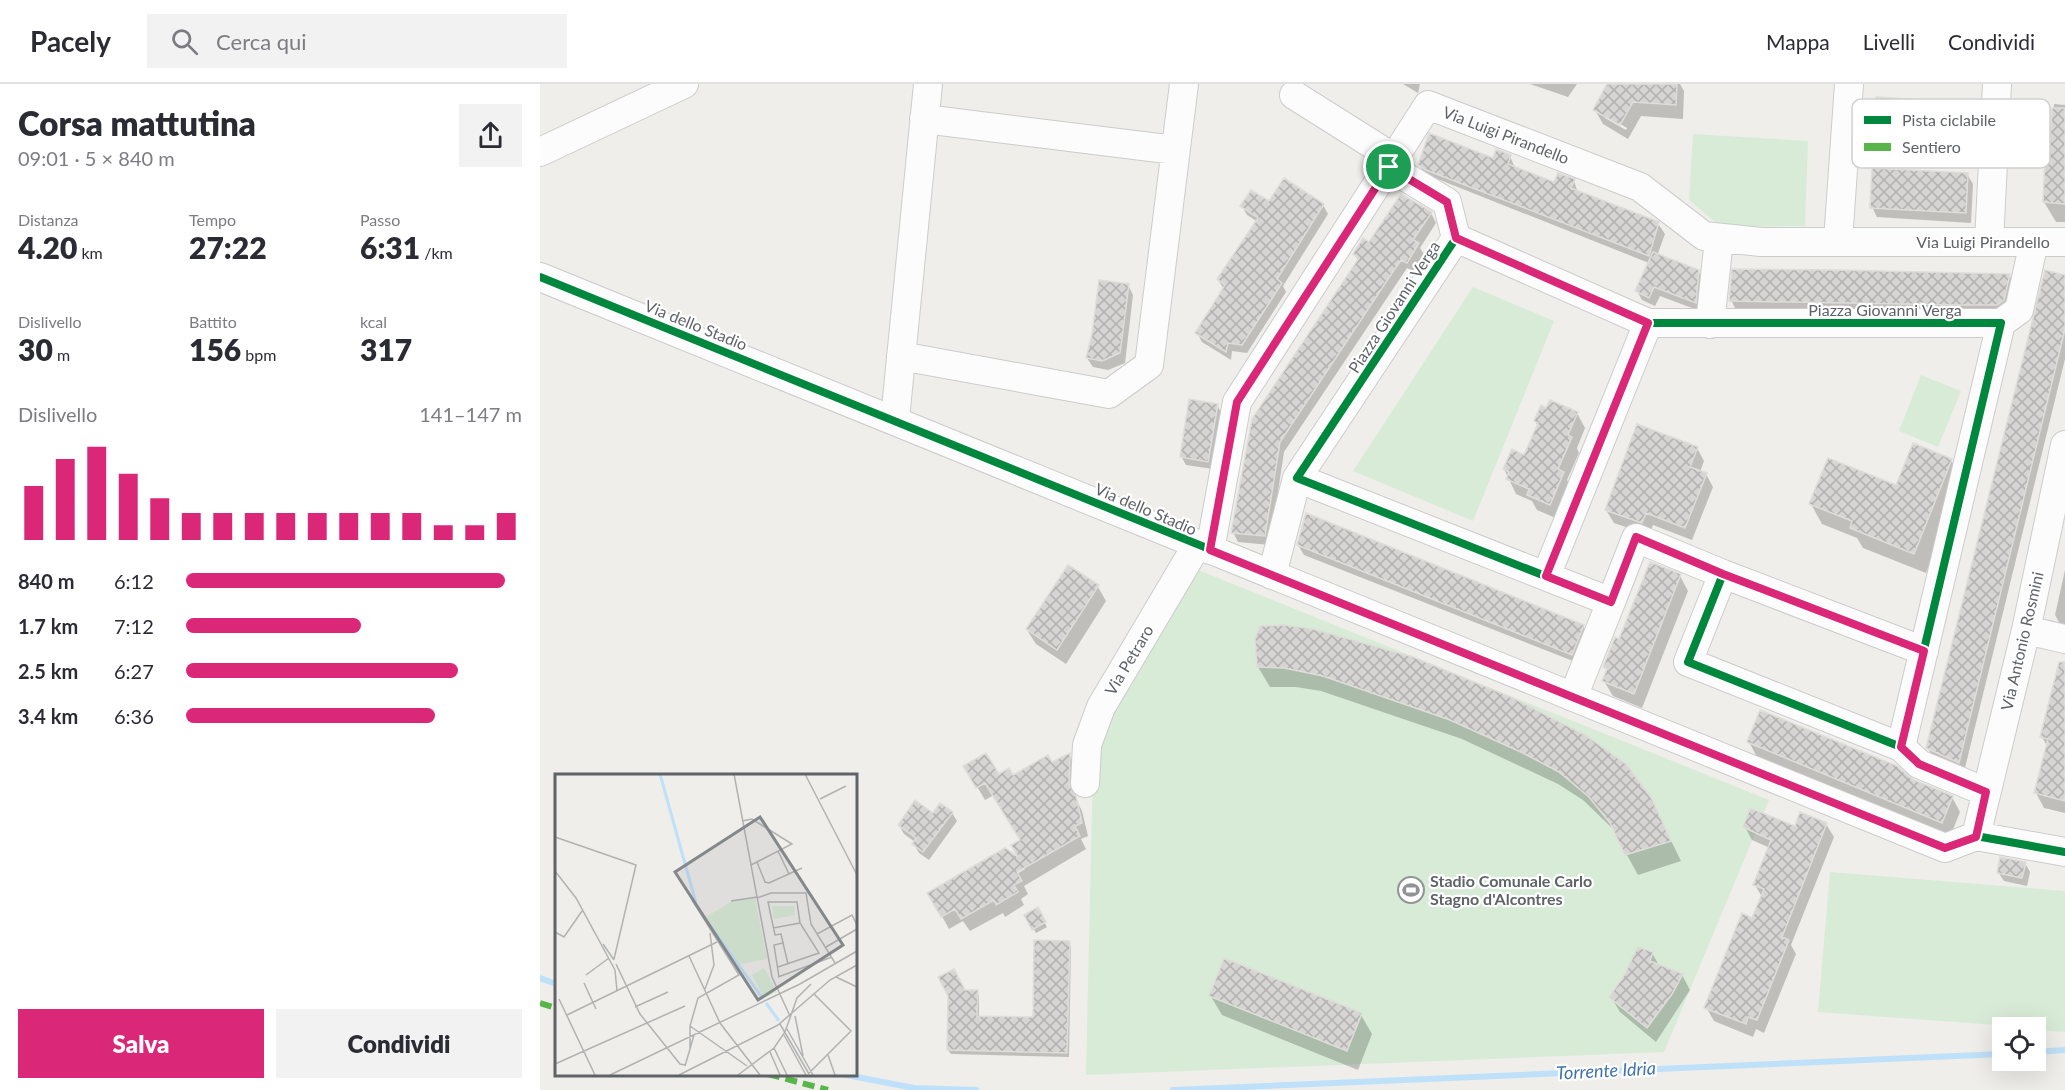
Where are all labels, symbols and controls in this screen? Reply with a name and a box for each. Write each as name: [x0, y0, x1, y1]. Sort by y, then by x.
search box: [147, 14, 567, 68]
text: Pacely: [30, 24, 111, 58]
icon: search: [168, 25, 201, 58]
text: Cerca qui: [216, 28, 307, 55]
text: Mappa: [1766, 29, 1830, 54]
text: Livelli: [1863, 29, 1915, 54]
text: Condividi: [1948, 29, 2035, 54]
legend: [1852, 99, 2050, 168]
street label: Via Luigi Pirandello: [1440, 102, 1572, 167]
text: Corsa mattutina: [18, 103, 256, 143]
button: share: [459, 104, 522, 167]
text: Pista ciclabile: [1902, 110, 1996, 129]
text: Sentiero: [1902, 137, 1961, 156]
pin: [1363, 141, 1414, 192]
text: 09:01 · 5 × 840 m: [18, 146, 175, 170]
icon: arrive: [1372, 150, 1405, 183]
text: Distanza: [18, 210, 79, 229]
text: Tempo: [189, 210, 236, 229]
text: Passo: [360, 210, 400, 229]
text: 4.20: [18, 229, 77, 265]
text: 27:22: [189, 229, 267, 265]
text: 6:31: [360, 229, 420, 265]
street label: Via Luigi Pirandello: [1916, 232, 2050, 251]
street label: Piazza Giovanni Verga: [1344, 237, 1443, 376]
text: km: [77, 243, 103, 262]
text: /km: [420, 243, 453, 262]
street label: Via dello Stadio: [642, 295, 750, 354]
street label: Piazza Giovanni Verga: [1808, 300, 1962, 319]
text: Dislivello: [18, 312, 82, 331]
text: Battito: [189, 312, 237, 331]
text: kcal: [360, 312, 387, 331]
text: 30: [18, 331, 53, 367]
text: 156: [189, 331, 241, 367]
text: 317: [360, 331, 412, 367]
text: m: [53, 345, 70, 364]
text: bpm: [241, 345, 276, 364]
text: Dislivello: [18, 402, 97, 426]
text: 141–147 m: [419, 402, 522, 426]
street label: Via dello Stadio: [1092, 479, 1200, 539]
text: 840 m: [18, 569, 74, 593]
text: 6:12: [114, 569, 154, 593]
street label: Via Antonio Rosmini: [1996, 570, 2047, 712]
text: 1.7 km: [18, 614, 78, 638]
text: 7:12: [114, 614, 154, 638]
street label: Via Petraro: [1100, 621, 1157, 698]
text: 2.5 km: [18, 659, 78, 683]
text: 6:27: [114, 659, 154, 683]
text: 3.4 km: [18, 704, 78, 728]
text: 6:36: [114, 704, 154, 728]
inset map: [555, 774, 856, 1075]
place label: Stadio Comunale Carlo Stagno d'Alcontres: [1430, 871, 1592, 908]
sports icon: Stadio Comunale Carlo Stagno d'Alcontres: [1396, 875, 1426, 905]
button: Salva: [18, 1009, 264, 1078]
button: Condividi: [276, 1009, 522, 1078]
map controls: [1992, 1017, 2046, 1071]
button: locate: [1992, 1017, 2046, 1071]
water label: Torrente Idria: [1556, 1056, 1656, 1084]

